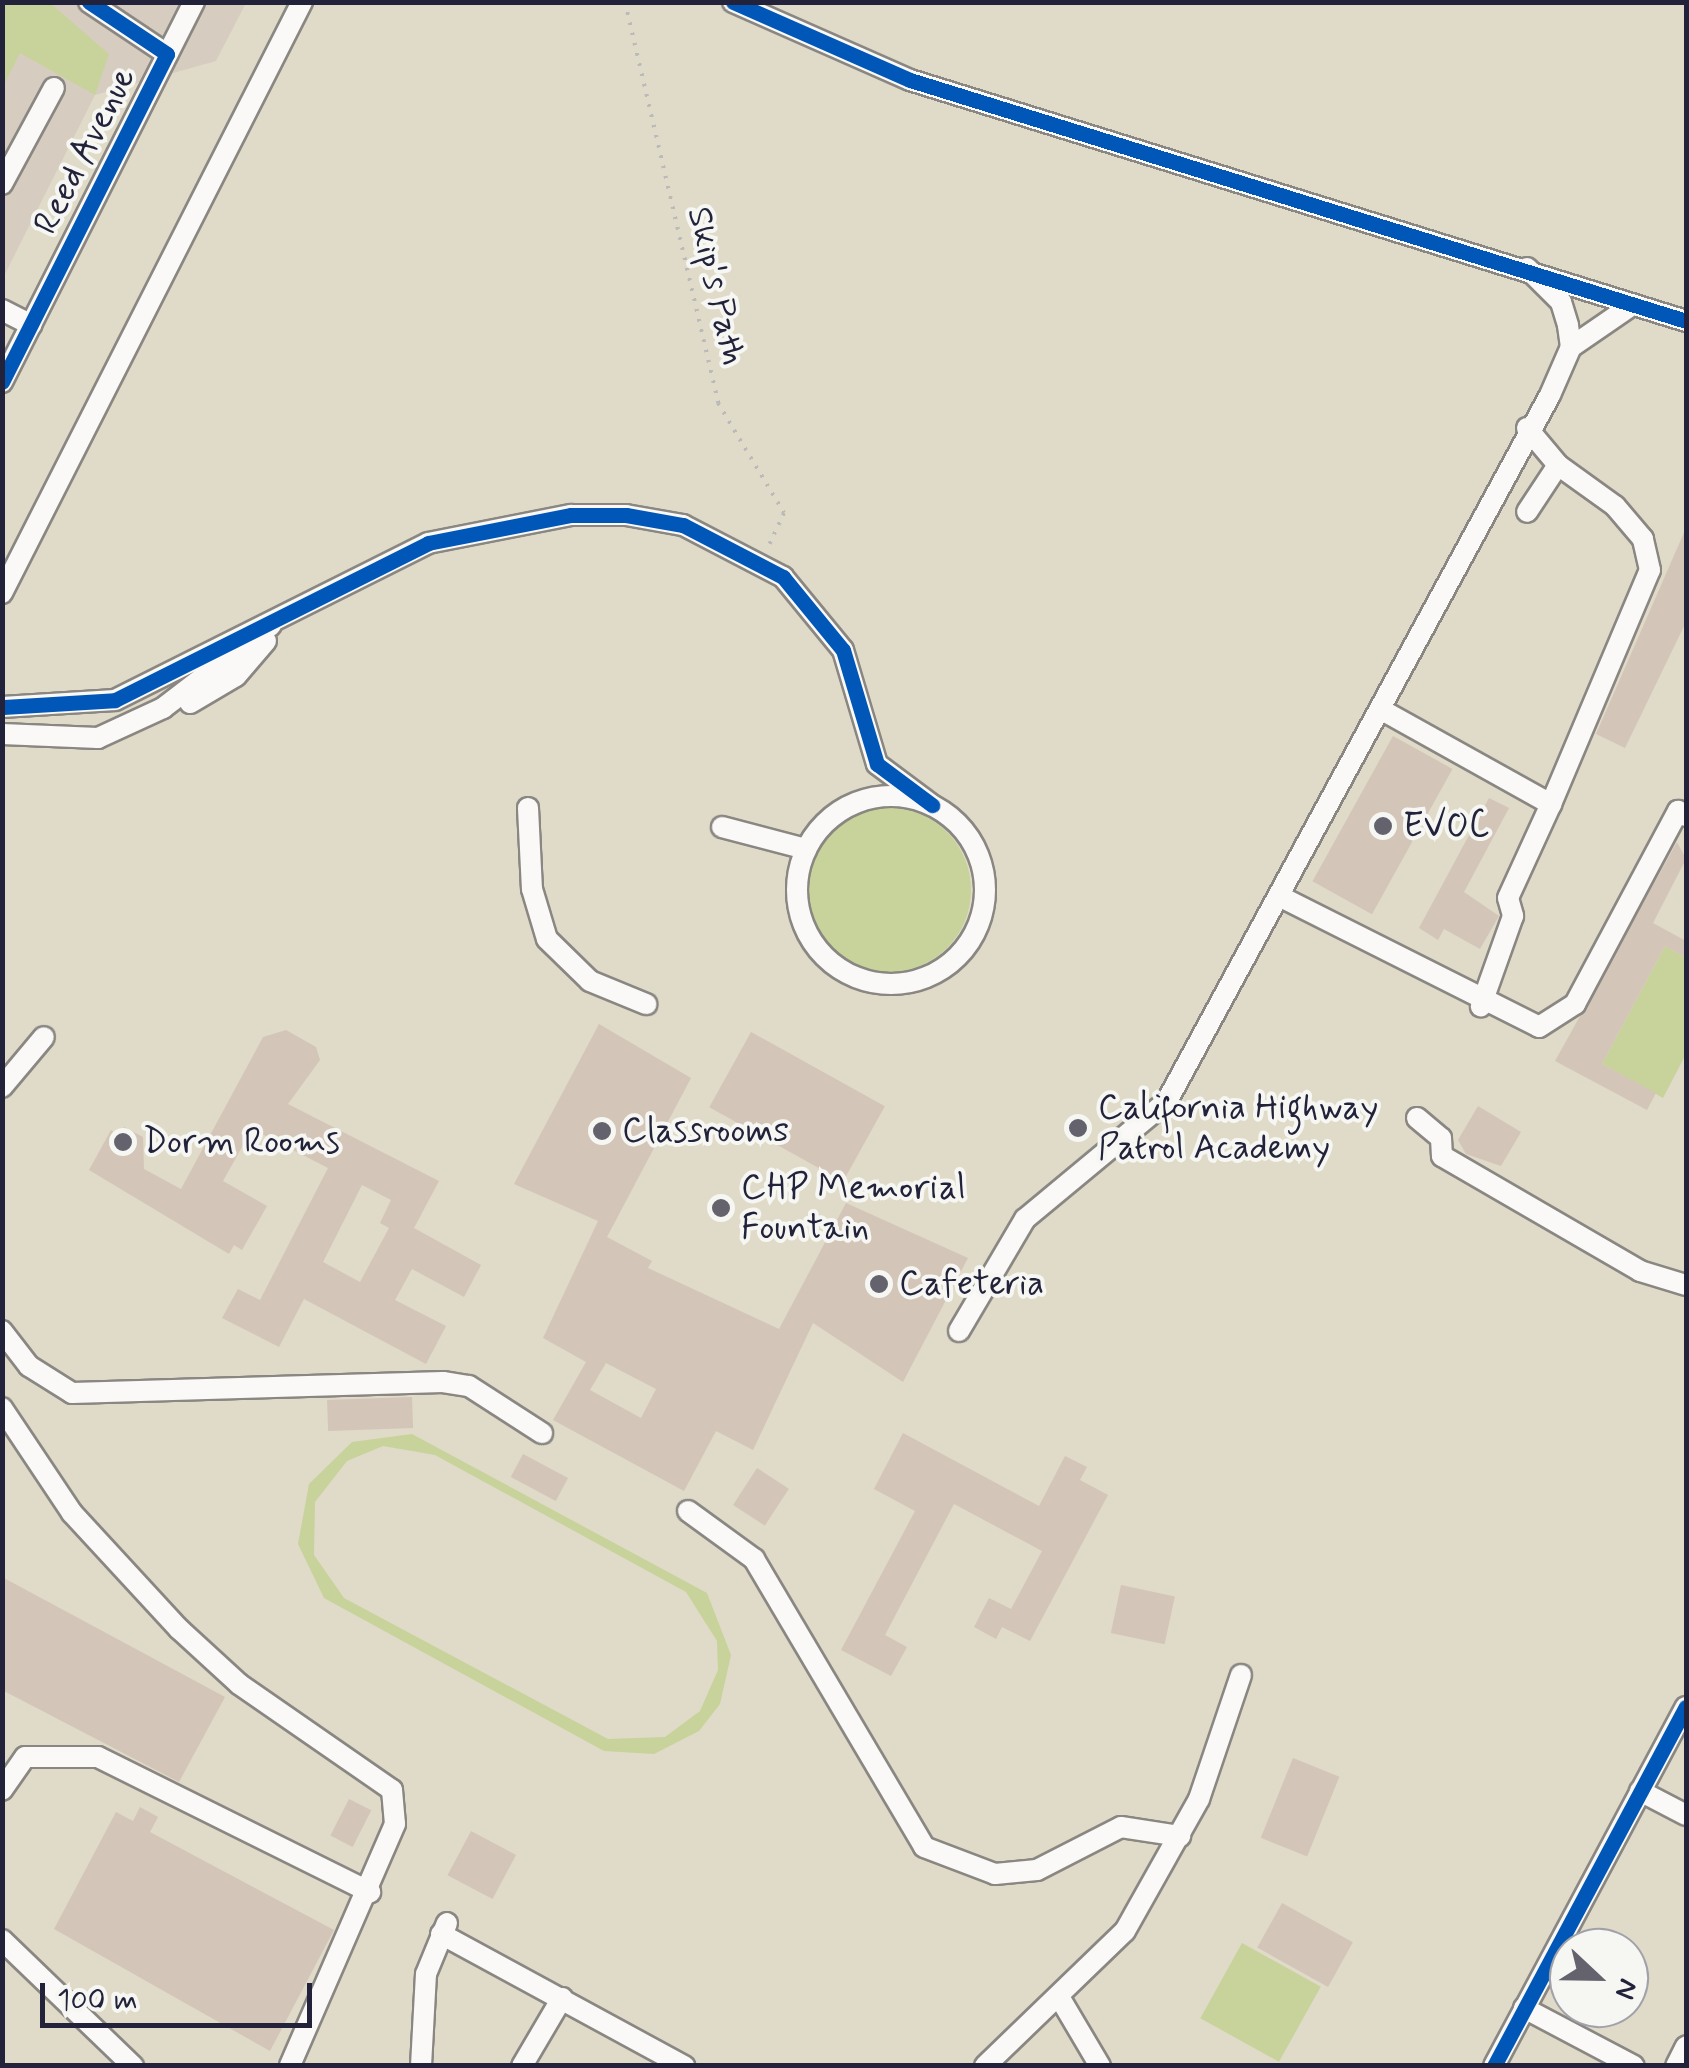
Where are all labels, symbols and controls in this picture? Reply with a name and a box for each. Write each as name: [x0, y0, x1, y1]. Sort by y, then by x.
street label: Reed Avenue: [23, 57, 147, 245]
street label: Skip's Path: [677, 203, 755, 369]
place label: EVOC: [1403, 805, 1489, 847]
marker: EVOC: [1372, 815, 1394, 837]
place label: California Highway Patrol Academy: [1098, 1087, 1377, 1169]
place label: Classrooms: [622, 1110, 789, 1152]
marker: California Highway Patrol Academy: [1067, 1117, 1089, 1139]
marker: Classrooms: [591, 1120, 613, 1142]
place label: Dorm Rooms: [143, 1121, 340, 1163]
marker: Dorm Rooms: [112, 1131, 134, 1153]
place label: CHP Memorial Fountain: [741, 1167, 966, 1249]
marker: CHP Memorial Fountain: [710, 1197, 732, 1219]
place label: Cafeteria: [899, 1263, 1044, 1305]
marker: Cafeteria: [868, 1273, 890, 1295]
north arrow: [1549, 1928, 1649, 2028]
scale bar: [45, 1963, 318, 2025]
text: N: [1605, 1973, 1646, 2004]
text: 100 m: [57, 1981, 138, 2020]

